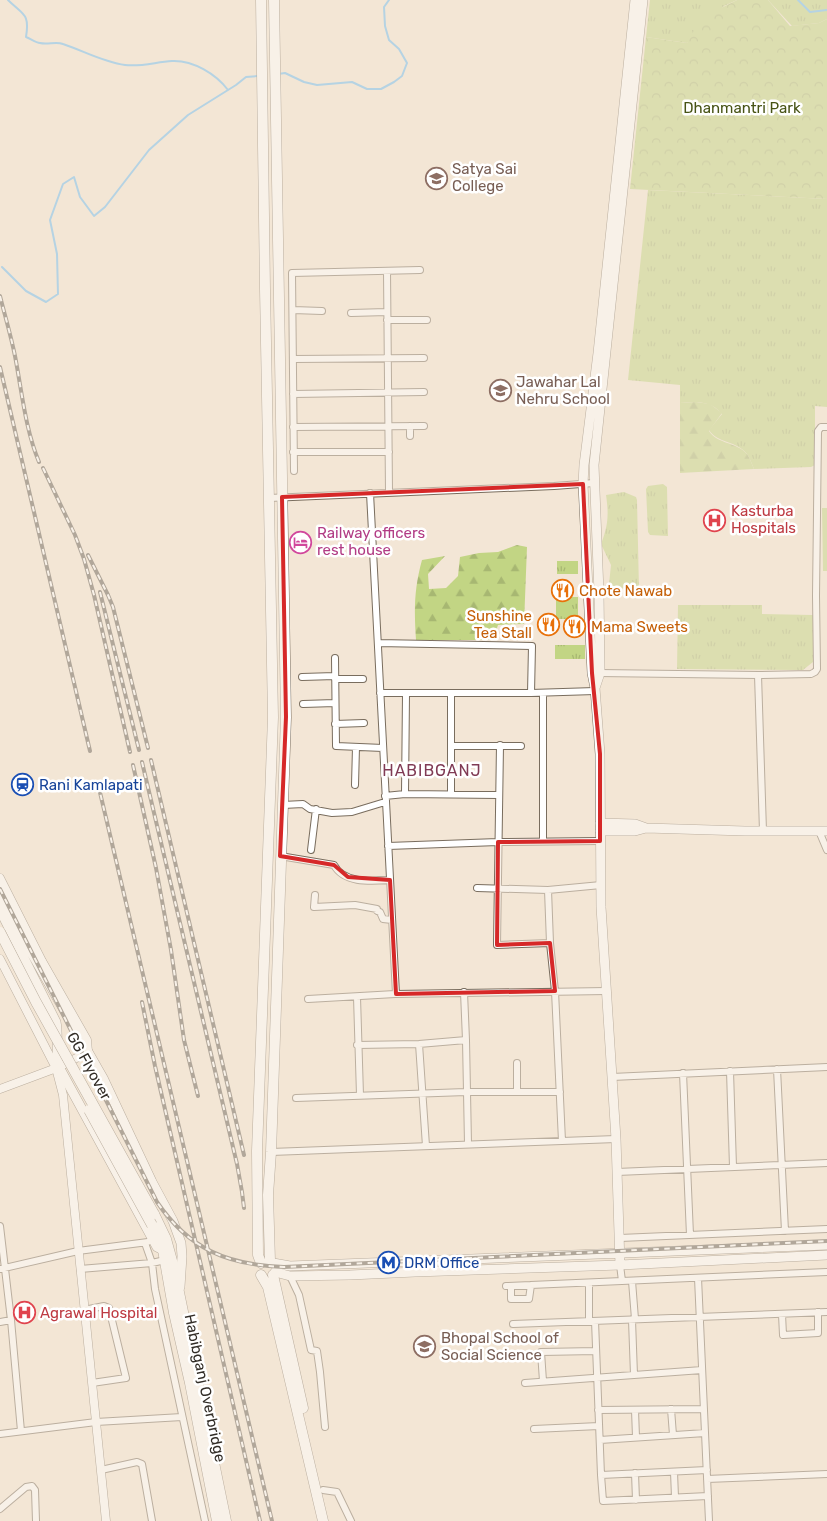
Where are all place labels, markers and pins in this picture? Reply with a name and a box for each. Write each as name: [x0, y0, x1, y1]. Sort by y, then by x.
place label: Satya Sai College: [452, 160, 517, 195]
school or university icon: Satya Sai College: [424, 166, 448, 190]
place label: Jawahar Lal Nehru School: [516, 373, 610, 408]
school or university icon: Jawahar Lal Nehru School: [488, 379, 512, 403]
place label: Kasturba Hospitals: [731, 502, 796, 537]
hospital icon: Kasturba Hospitals: [703, 508, 727, 532]
place label: Railway officers rest house: [317, 524, 426, 559]
hotel icon: Railway officers rest house: [289, 530, 313, 554]
restaurant icon: Chote Nawab: [551, 579, 575, 603]
place label: Chote Nawab: [579, 582, 672, 600]
place label: Sunshine Tea Stall: [467, 607, 532, 642]
restaurant icon: Sunshine Tea Stall: [536, 613, 560, 637]
restaurant icon: Mama Sweets: [563, 615, 587, 639]
place label: Mama Sweets: [591, 618, 688, 636]
station icon: Rani Kamlapati: [11, 773, 35, 797]
place label: Rani Kamlapati: [39, 776, 143, 794]
metro station icon: DRM Office: [376, 1251, 400, 1275]
place label: DRM Office: [404, 1254, 479, 1272]
hospital icon: Agrawal Hospital: [12, 1301, 36, 1325]
place label: Agrawal Hospital: [40, 1304, 157, 1322]
place label: Bhopal School of Social Science: [441, 1329, 559, 1364]
school or university icon: Bhopal School of Social Science: [413, 1335, 437, 1359]

